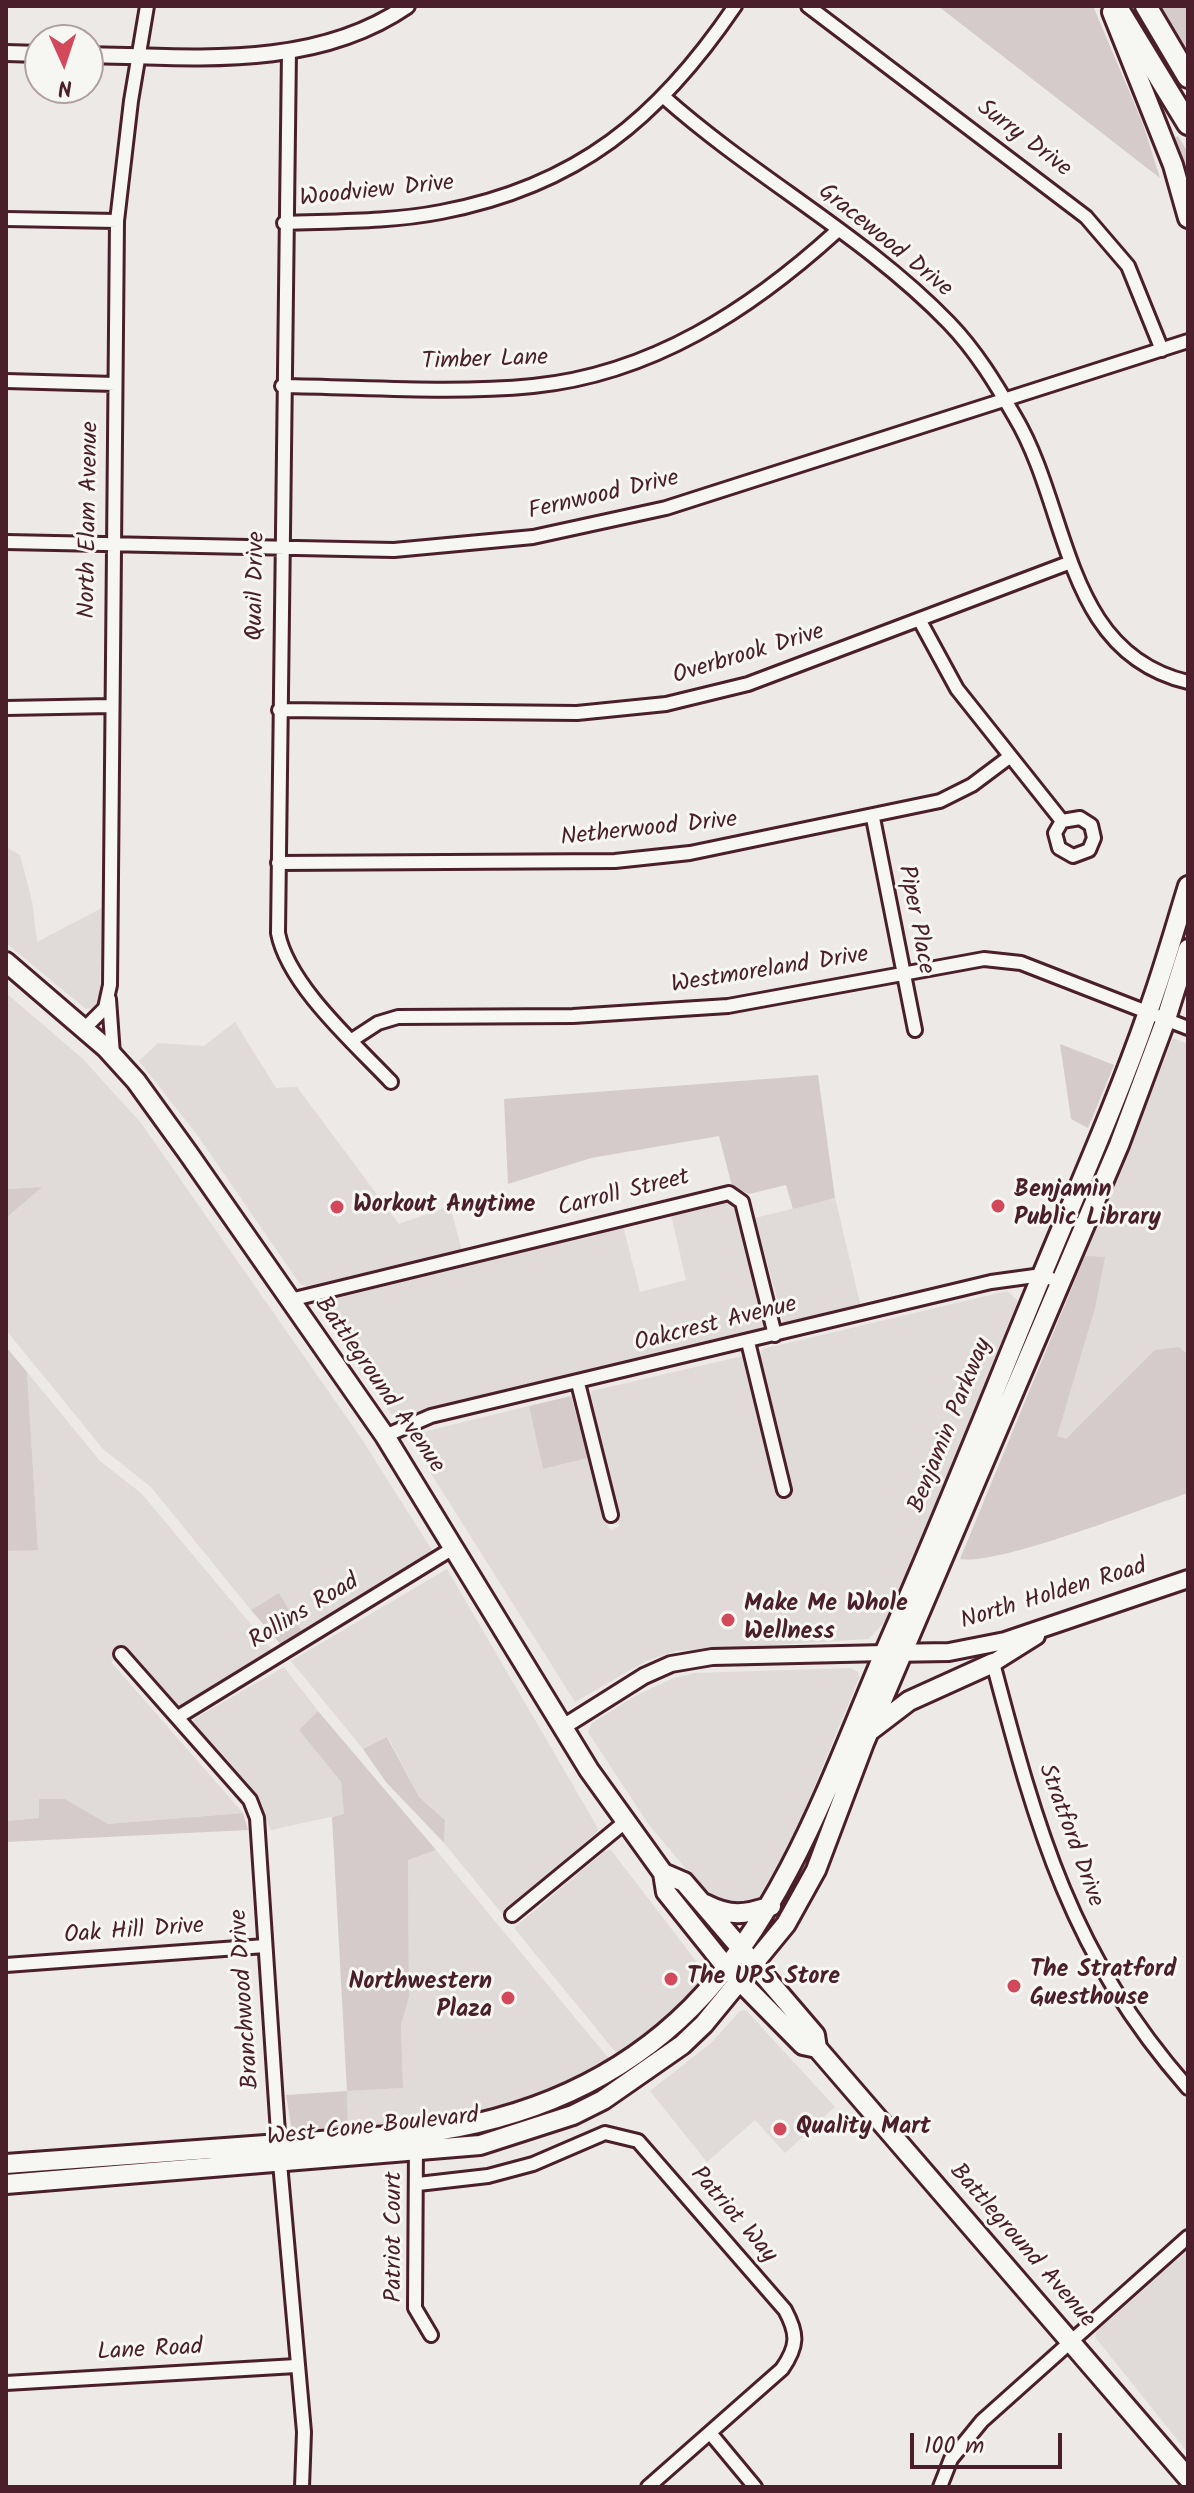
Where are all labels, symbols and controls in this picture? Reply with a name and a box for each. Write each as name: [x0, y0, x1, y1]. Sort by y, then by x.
north arrow: [24, 24, 104, 104]
text: N: [57, 69, 73, 104]
street label: Surry Drive: [970, 95, 1076, 185]
street label: Woodview Drive: [298, 171, 456, 215]
street label: Gracewood Drive: [811, 179, 957, 305]
street label: Timber Lane: [421, 345, 549, 379]
street label: North Elam Avenue: [75, 421, 107, 619]
street label: Fernwood Drive: [526, 466, 682, 528]
street label: Quail Drive: [243, 531, 273, 641]
street label: Overbrook Drive: [670, 619, 828, 693]
street label: Netherwood Drive: [559, 807, 739, 855]
street label: Piper Place: [889, 863, 939, 977]
street label: Westmoreland Drive: [669, 942, 871, 1002]
street label: Carroll Street: [555, 1165, 693, 1225]
place label: Benjamin Public Library: [1014, 1178, 1161, 1234]
place label: Workout Anytime: [353, 1193, 535, 1221]
marker: Benjamin Public Library: [989, 1197, 1007, 1215]
marker: Workout Anytime: [328, 1198, 346, 1216]
street label: Battleground Avenue: [306, 1292, 450, 1480]
street label: Oakcrest Avenue: [632, 1292, 800, 1360]
street label: Benjamin Parkway: [904, 1335, 1000, 1517]
street label: North Holden Road: [958, 1554, 1150, 1638]
street label: Rollins Road: [245, 1569, 365, 1657]
place label: Make Me Whole Wellness: [744, 1592, 908, 1648]
marker: Make Me Whole Wellness: [719, 1611, 737, 1629]
street label: Stratford Drive: [1030, 1761, 1108, 1911]
street label: Branchwood Drive: [226, 1908, 268, 2090]
street label: Oak Hill Drive: [63, 1914, 205, 1952]
place label: The Stratford Guesthouse: [1030, 1958, 1176, 2014]
place label: The UPS Store: [687, 1965, 840, 1993]
place label: Northwestern Plaza: [348, 1970, 492, 2026]
marker: The UPS Store: [662, 1970, 680, 1988]
marker: The Stratford Guesthouse: [1005, 1977, 1023, 1995]
marker: Northwestern Plaza: [499, 1989, 517, 2007]
street label: West Cone Boulevard: [266, 2104, 480, 2154]
place label: Quality Mart: [796, 2115, 931, 2143]
marker: Quality Mart: [771, 2120, 789, 2138]
street label: Battleground Avenue: [942, 2159, 1100, 2335]
street label: Patriot Way: [682, 2162, 782, 2270]
street label: Patriot Court: [382, 2171, 410, 2303]
street label: Lane Road: [96, 2335, 204, 2369]
scale bar: [914, 2417, 1066, 2467]
text: 100 m: [924, 2427, 984, 2466]

